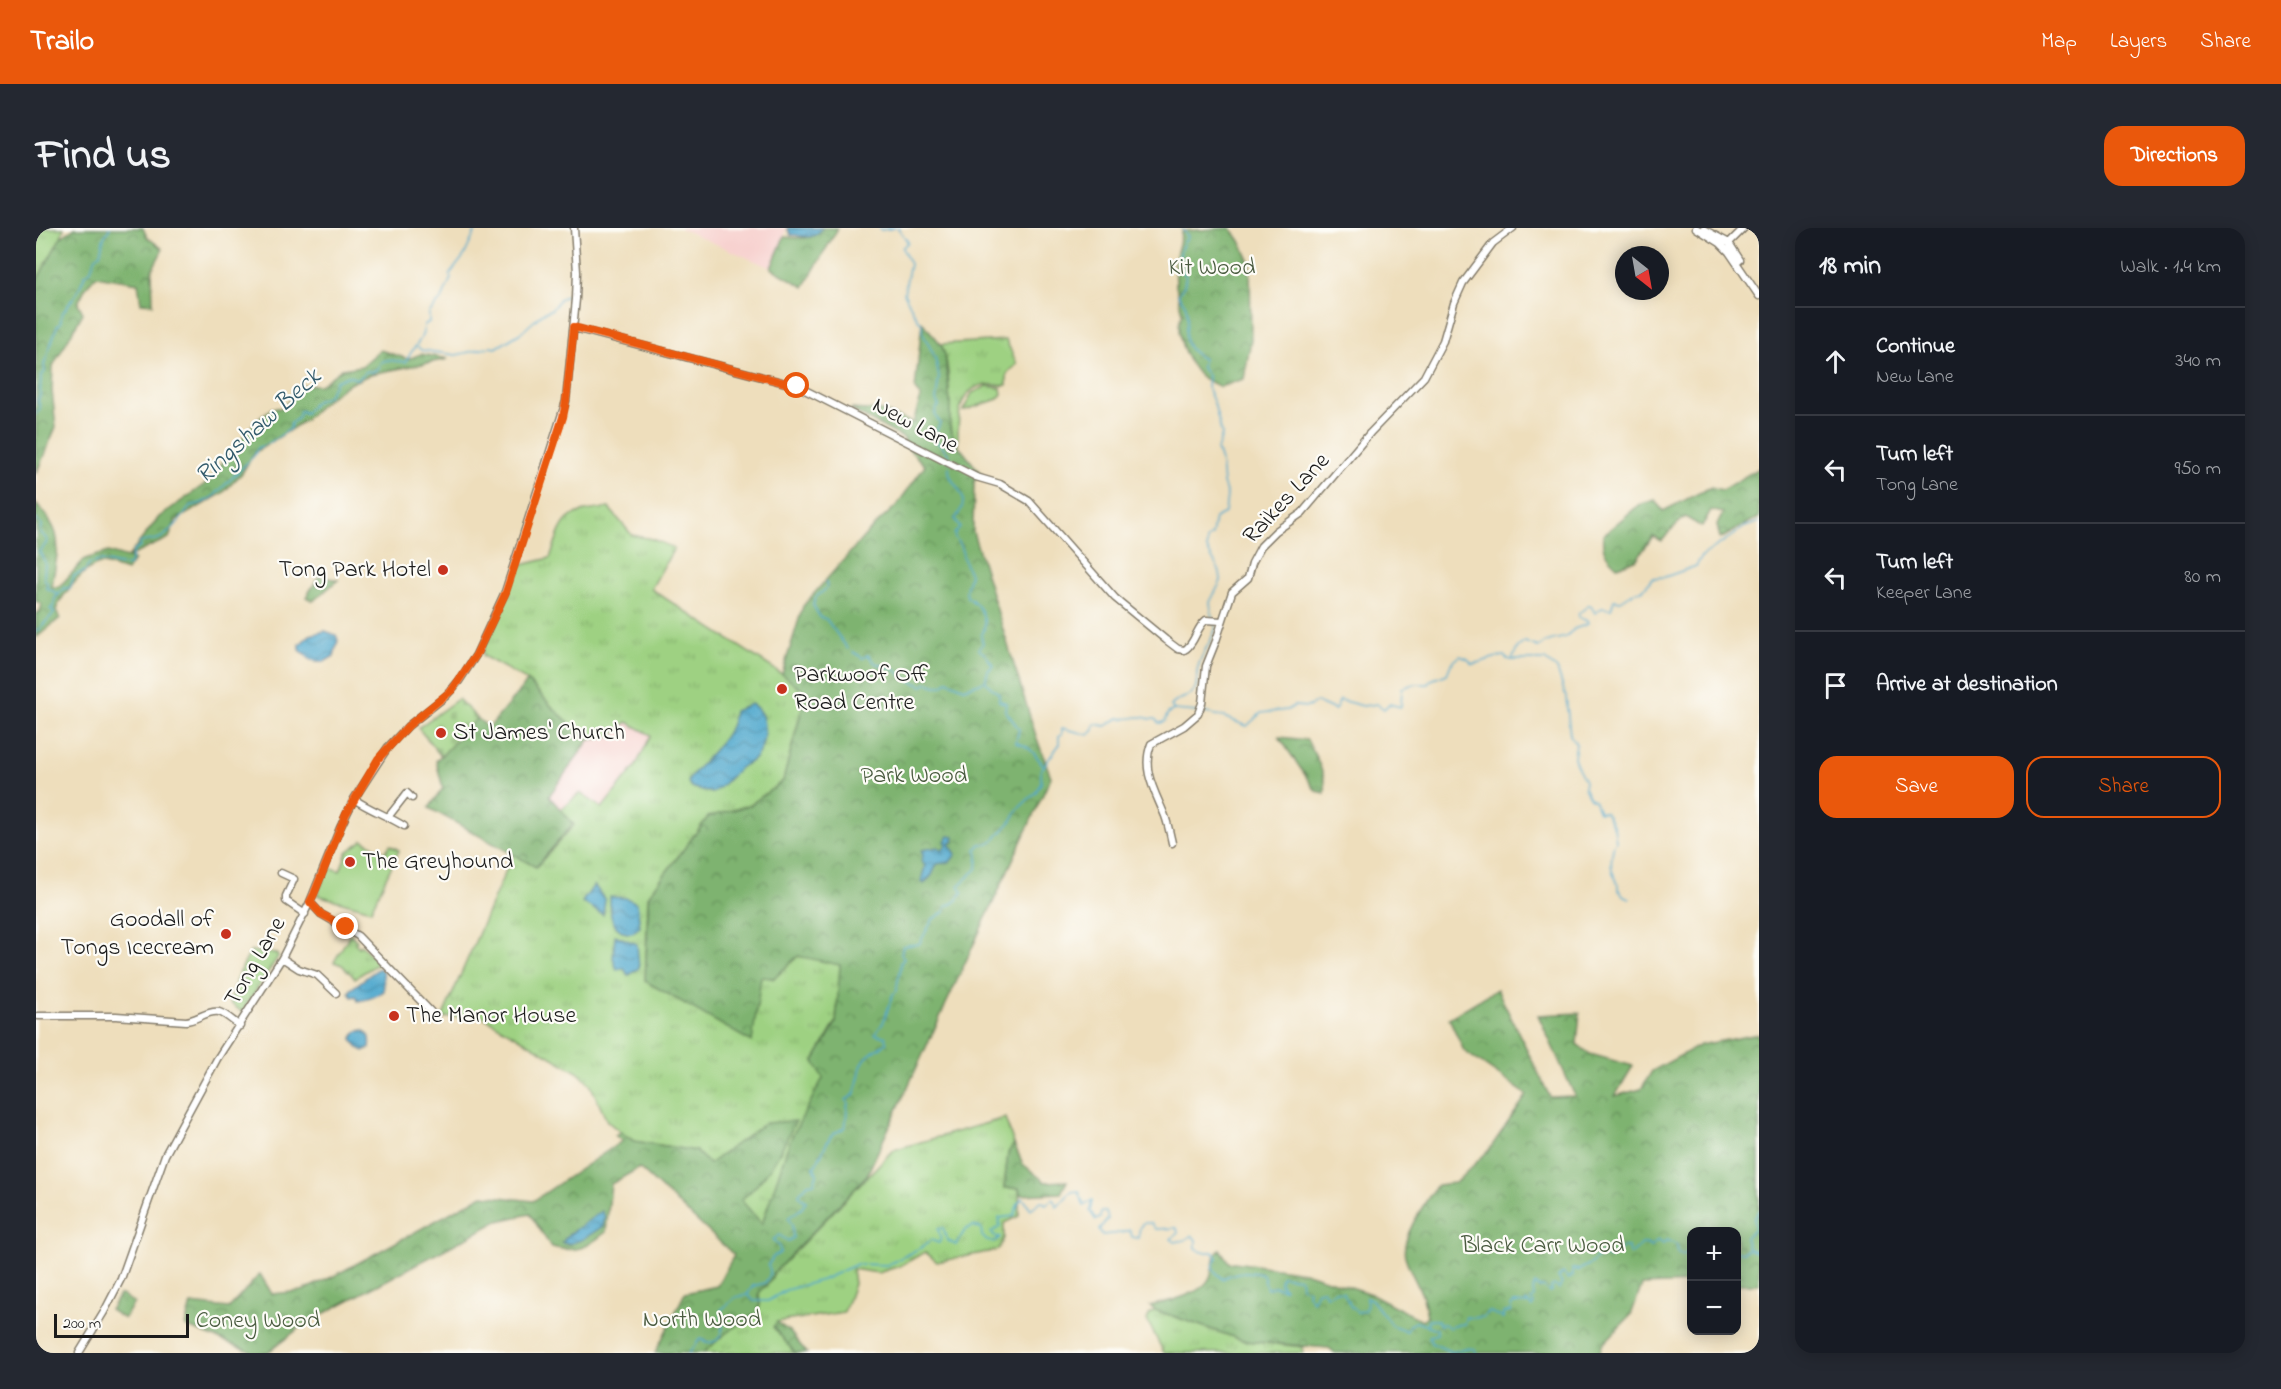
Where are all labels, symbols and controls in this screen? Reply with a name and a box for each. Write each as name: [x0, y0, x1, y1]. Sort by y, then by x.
text: Trailo: [30, 22, 94, 63]
text: Map: [2041, 27, 2077, 57]
text: Layers: [2110, 27, 2167, 57]
text: Share: [2200, 27, 2251, 57]
text: Find us: [36, 126, 171, 187]
button: Directions: [2104, 126, 2245, 186]
north arrow: [1615, 246, 1669, 300]
text: 18 min: [1819, 248, 1881, 286]
park label: Kit Wood: [1168, 251, 1256, 286]
text: Walk · 1.4 km: [2120, 253, 2221, 282]
text: Continue: [1876, 331, 1955, 363]
icon: ahead: [1819, 345, 1852, 378]
text: 340 m: [2175, 347, 2221, 376]
water label: Ringshaw Beck: [187, 359, 332, 494]
text: New Lane: [1876, 363, 1954, 392]
route start: [783, 372, 809, 398]
street label: New Lane: [866, 389, 965, 463]
text: Turn left: [1876, 439, 1953, 471]
street label: Raikes Lane: [1235, 445, 1339, 553]
icon: left: [1819, 453, 1852, 486]
text: 950 m: [2174, 455, 2221, 484]
text: Tong Lane: [1876, 471, 1958, 500]
text: Turn left: [1876, 547, 1953, 579]
place label: Tong Park Hotel: [278, 553, 431, 588]
icon: left: [1819, 561, 1852, 594]
marker: Tong Park Hotel: [436, 563, 450, 577]
text: 80 m: [2184, 563, 2221, 592]
text: Keeper Lane: [1876, 579, 1972, 608]
place label: Parkwoof Off Road Centre: [794, 658, 929, 721]
icon: arrive: [1819, 669, 1852, 702]
text: Arrive at destination: [1876, 669, 2058, 701]
marker: Parkwoof Off Road Centre: [775, 682, 789, 696]
place label: St James' Church: [453, 716, 625, 751]
marker: St James' Church: [434, 726, 448, 740]
button: Save: [1819, 756, 2014, 818]
button: Share: [2026, 756, 2221, 818]
park label: Park Wood: [861, 759, 968, 794]
place label: The Greyhound: [362, 845, 514, 881]
marker: The Greyhound: [343, 855, 357, 869]
place label: Goodall of Tongs Icecream: [60, 903, 215, 966]
street label: Tong Lane: [216, 910, 296, 1013]
route end: [332, 913, 358, 939]
marker: Goodall of Tongs Icecream: [219, 927, 233, 941]
place label: The Manor House: [406, 999, 576, 1034]
marker: The Manor House: [387, 1009, 401, 1023]
map controls: [1687, 1227, 1741, 1335]
button: +: [1687, 1227, 1741, 1281]
park label: Black Carr Wood: [1461, 1229, 1625, 1264]
button: −: [1687, 1281, 1741, 1335]
park label: North Wood: [643, 1303, 762, 1338]
park label: Coney Wood: [196, 1304, 321, 1340]
scale bar: [54, 1311, 189, 1338]
text: 200 m: [63, 1312, 101, 1336]

